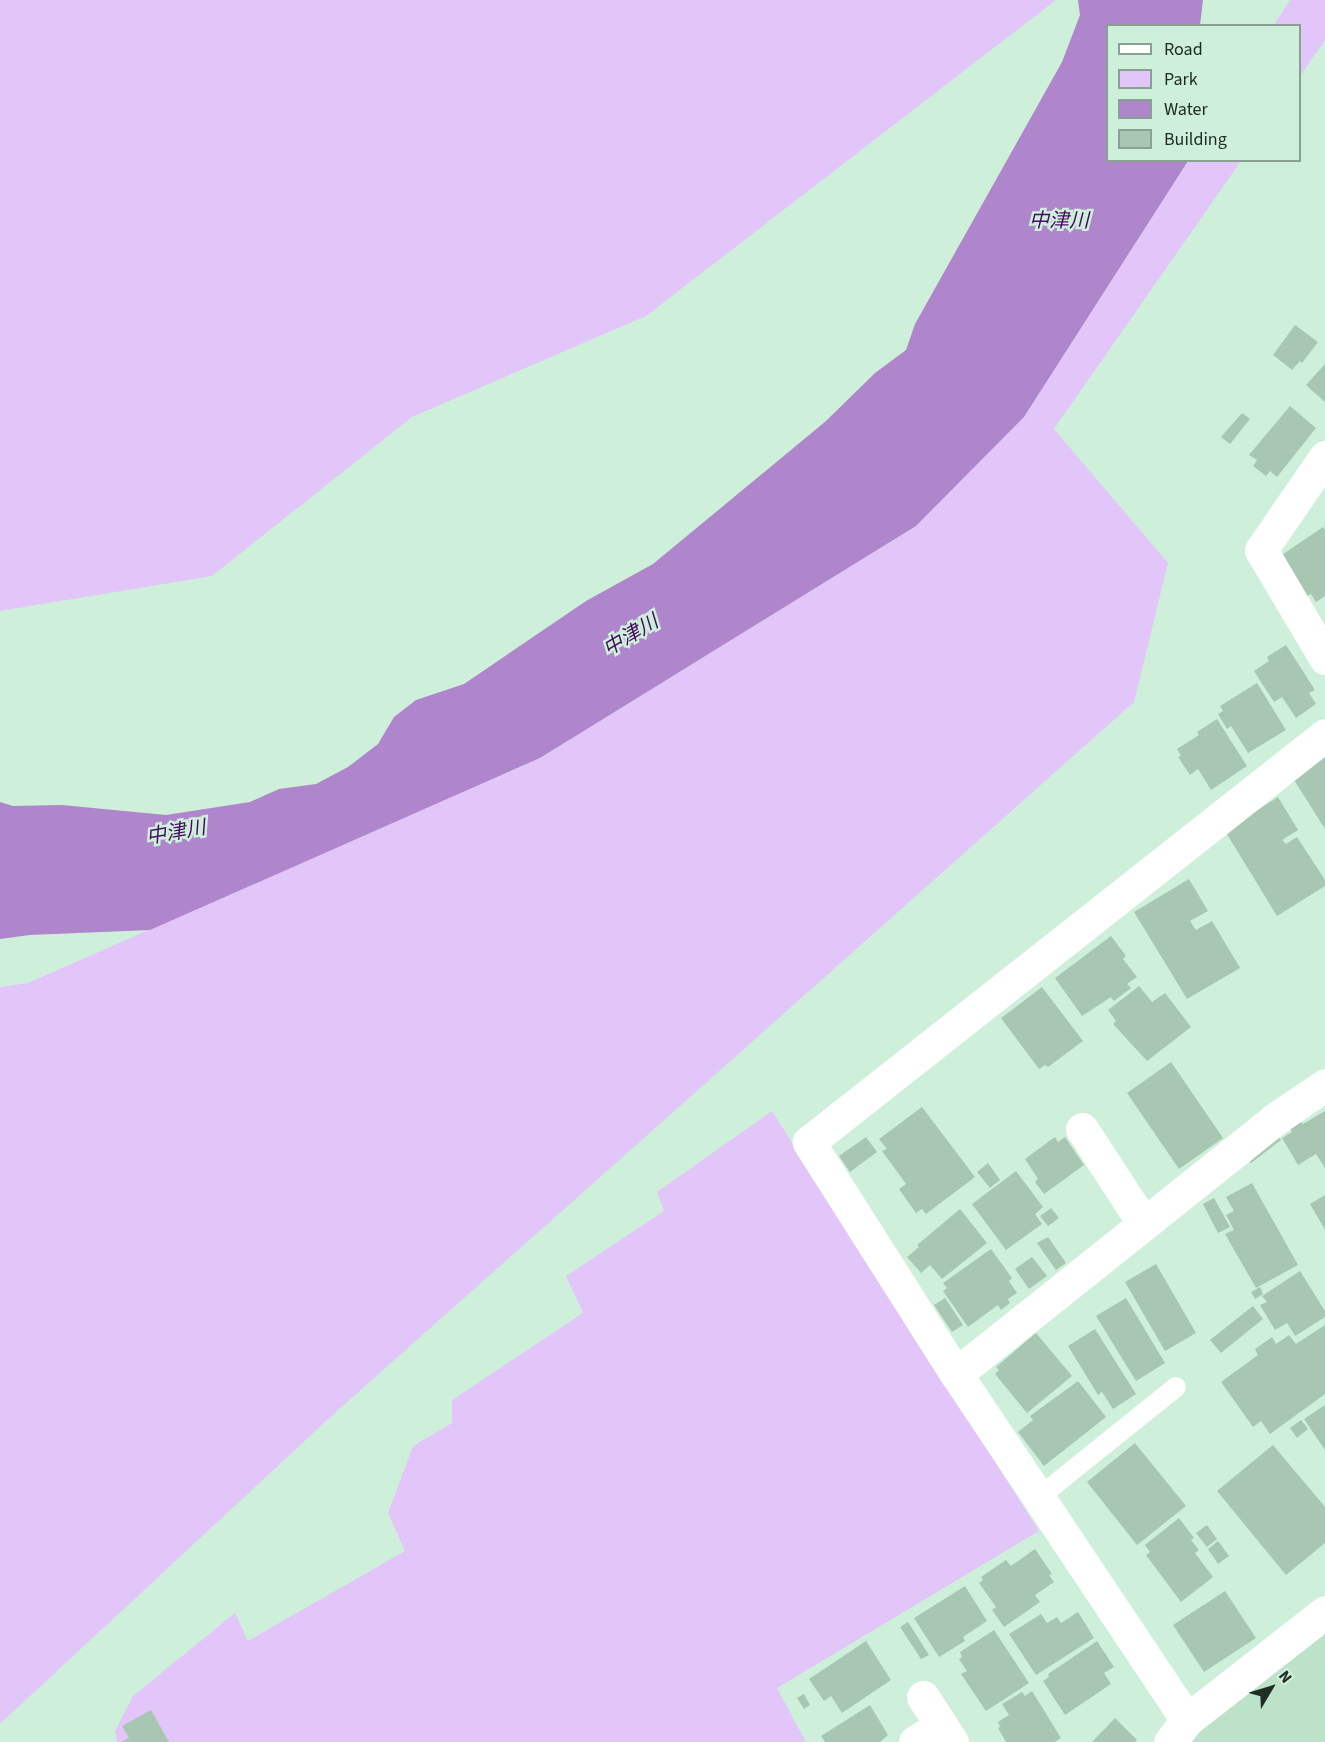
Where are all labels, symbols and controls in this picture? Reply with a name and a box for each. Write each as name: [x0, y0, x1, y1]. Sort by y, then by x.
legend: [1106, 24, 1301, 162]
text: Road: [1164, 37, 1203, 62]
text: Park: [1164, 67, 1198, 92]
text: Water: [1164, 97, 1208, 122]
text: Building: [1164, 127, 1227, 152]
water label: 中津川: [1029, 209, 1089, 233]
water label: 中津川: [599, 610, 663, 662]
water label: 中津川: [144, 816, 208, 850]
north arrow: [1241, 1658, 1301, 1718]
text: N: [1273, 1666, 1297, 1688]

